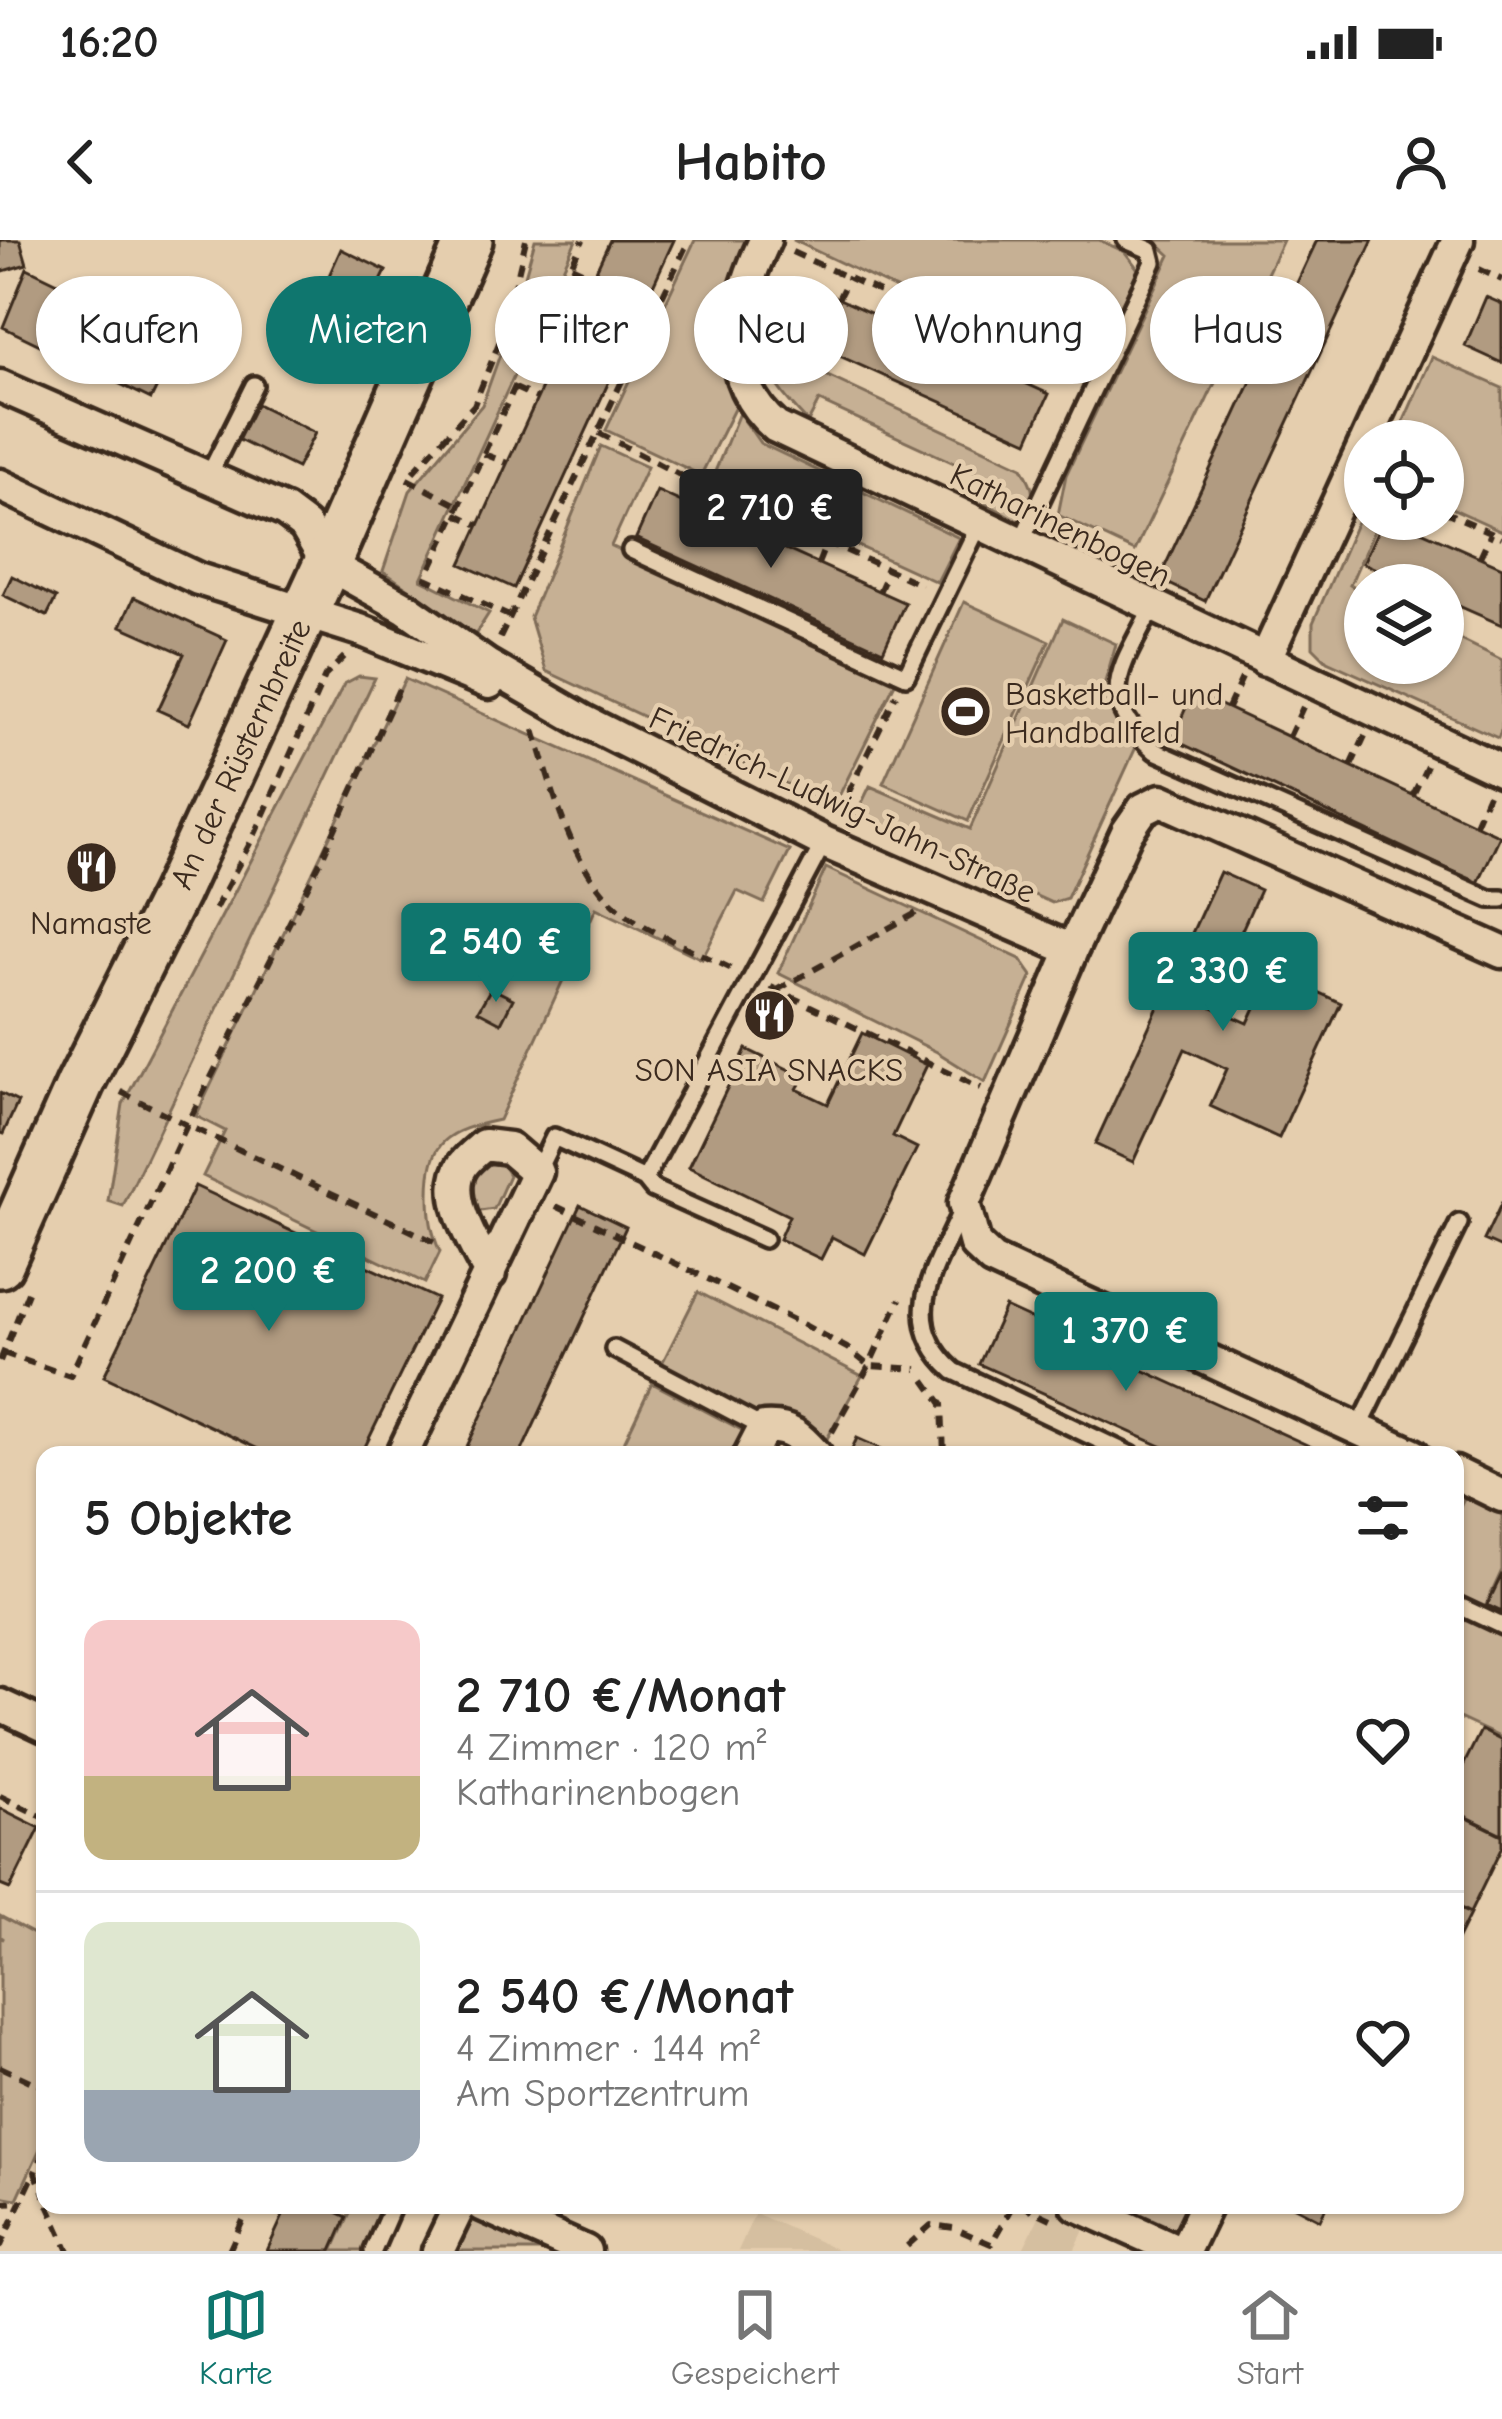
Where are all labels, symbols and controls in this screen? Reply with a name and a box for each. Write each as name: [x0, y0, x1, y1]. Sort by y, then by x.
text: 16:20: [60, 16, 159, 68]
icon: back: [48, 129, 114, 195]
icon: person: [1388, 129, 1454, 195]
text: Habito: [675, 131, 827, 194]
chip: Kaufen: [36, 276, 242, 384]
chip: Mieten: [266, 276, 471, 384]
chip: Filter: [495, 276, 670, 384]
chip: Neu: [694, 276, 848, 384]
chip: Wohnung: [872, 276, 1126, 384]
chip: Haus: [1150, 276, 1325, 384]
map controls: [1344, 420, 1464, 684]
button: locate: [1344, 420, 1464, 540]
street label: Katharinenbogen: [944, 455, 1177, 595]
pin: 2 710 €: [660, 469, 882, 571]
text: 2 710 €: [706, 485, 836, 530]
button: layers: [1344, 564, 1464, 684]
street label: An der Rüsternbreite: [162, 613, 319, 895]
place label: Basketball- und Handballfeld: [1005, 675, 1224, 751]
sports icon: Basketball- und Handballfeld: [938, 684, 994, 740]
street label: Friedrich-Ludwig-Jahn-Straße: [643, 699, 1042, 911]
restaurant icon: Namaste: [63, 840, 119, 896]
pin: 2 540 €: [385, 903, 607, 1005]
place label: Namaste: [30, 904, 152, 942]
text: 2 540 €: [428, 919, 564, 964]
pin: 2 330 €: [1112, 932, 1334, 1034]
text: 2 330 €: [1156, 948, 1290, 993]
restaurant icon: SON ASIA SNACKS: [741, 987, 797, 1043]
place label: SON ASIA SNACKS: [635, 1051, 903, 1089]
pin: 2 200 €: [158, 1232, 380, 1334]
text: 2 200 €: [200, 1248, 338, 1293]
pin: 1 370 €: [1015, 1292, 1237, 1394]
text: 1 370 €: [1061, 1308, 1191, 1353]
icon: filters: [1350, 1485, 1416, 1551]
text: 5 Objekte: [84, 1489, 292, 1548]
text: 2 710 €/Monat: [456, 1666, 785, 1725]
icon: home: [180, 1668, 324, 1812]
icon: heart: [1350, 1707, 1416, 1773]
text: 4 Zimmer · 120 m²: [456, 1725, 766, 1770]
text: Katharinenbogen: [456, 1770, 740, 1815]
text: 2 540 €/Monat: [456, 1967, 793, 2026]
icon: home: [180, 1970, 324, 2114]
icon: heart: [1350, 2009, 1416, 2075]
text: 4 Zimmer · 144 m²: [456, 2026, 760, 2071]
text: Am Sportzentrum: [456, 2071, 749, 2116]
tab: Karte: [199, 2282, 273, 2392]
tab: Gespeichert: [671, 2282, 839, 2392]
tab: Start: [1237, 2282, 1303, 2392]

